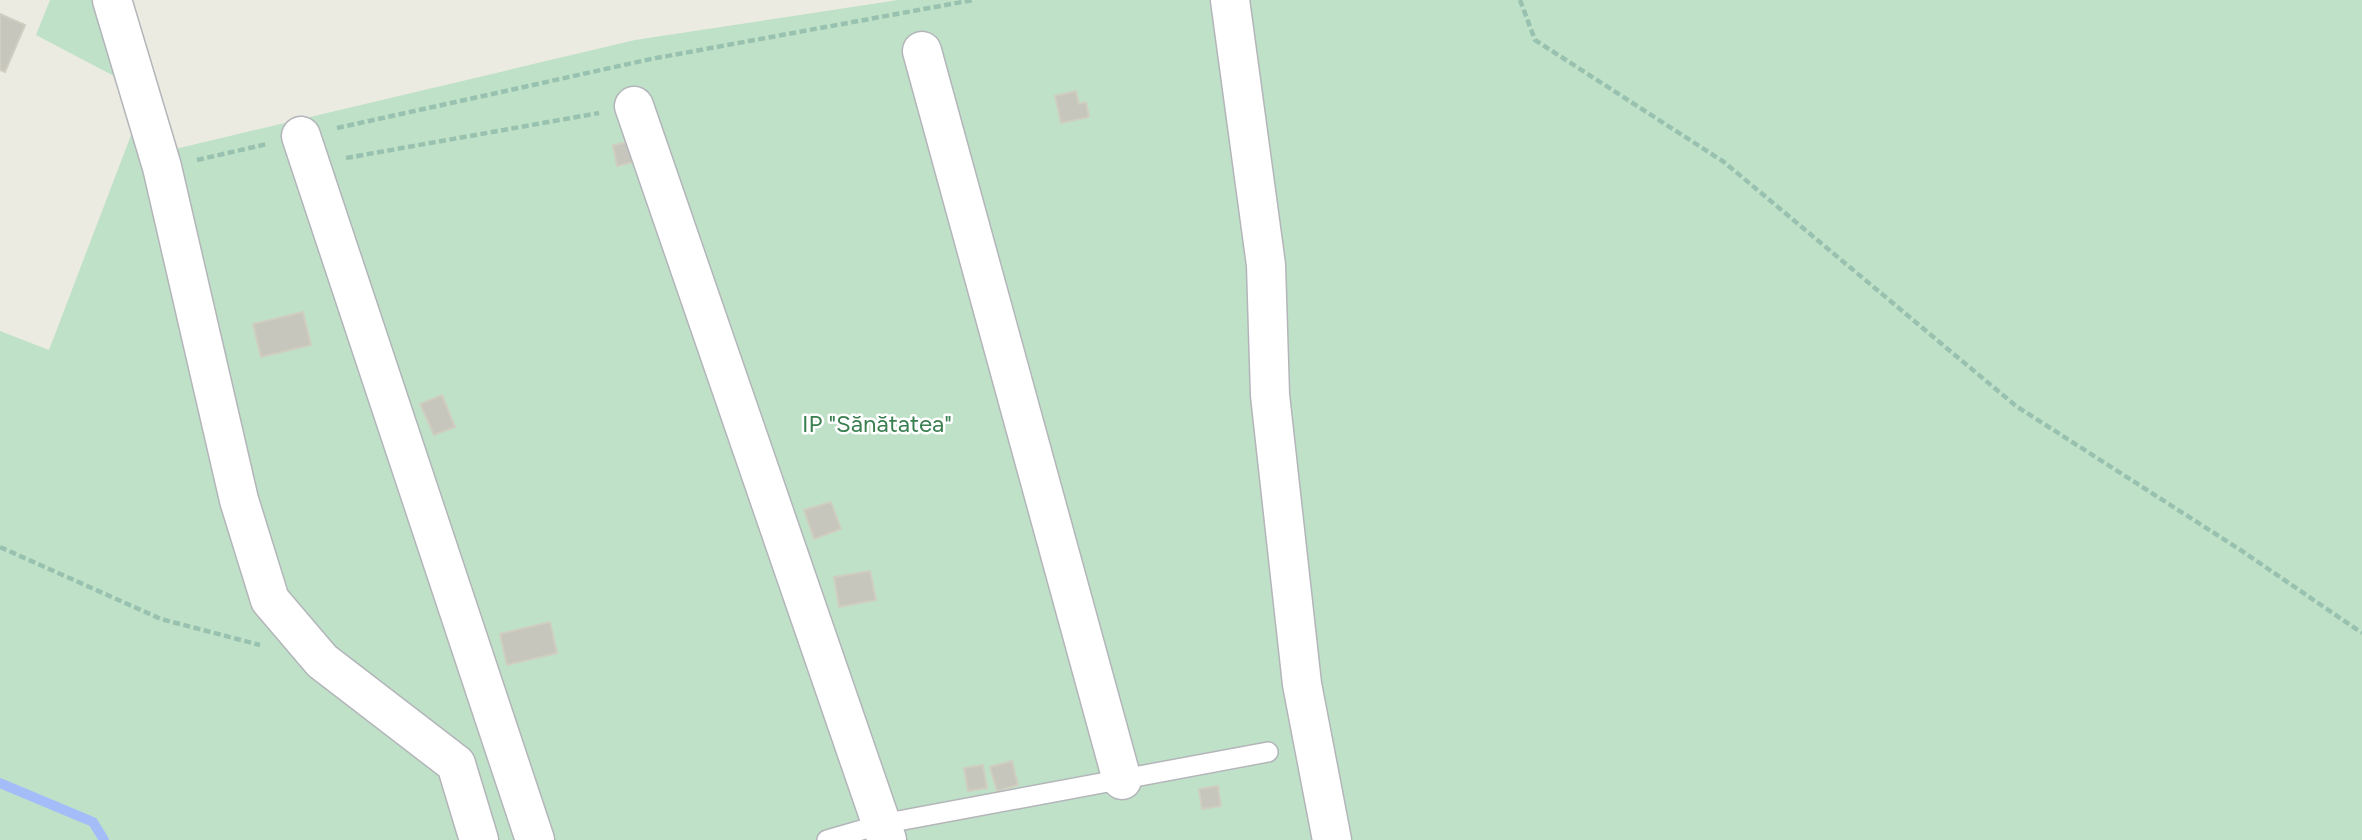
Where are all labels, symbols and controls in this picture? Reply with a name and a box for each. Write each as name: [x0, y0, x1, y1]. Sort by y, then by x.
park label: IP "Sănătatea": [802, 409, 952, 438]

